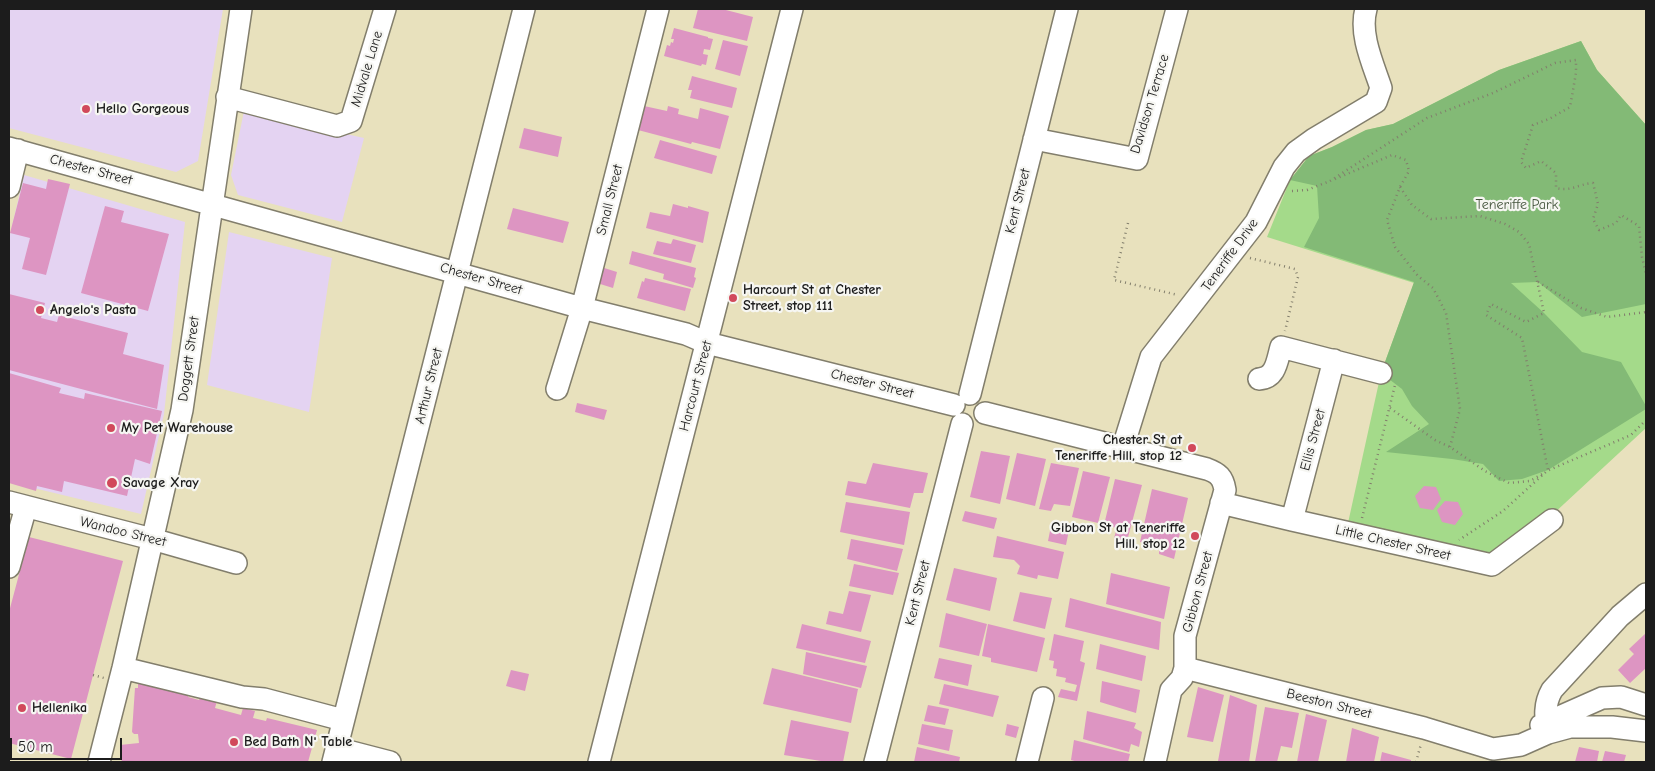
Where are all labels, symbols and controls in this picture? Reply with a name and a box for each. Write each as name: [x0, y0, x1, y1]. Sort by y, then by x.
street label: Midvale Lane: [347, 29, 387, 109]
street label: Davidson Terrace: [1127, 52, 1173, 156]
place label: Hello Gorgeous: [96, 101, 189, 117]
marker: Hello Gorgeous: [80, 103, 92, 115]
street label: Chester Street: [48, 151, 134, 189]
street label: Small Street: [593, 163, 627, 237]
street label: Kent Street: [1002, 167, 1034, 235]
park label: Teneriffe Park: [1476, 197, 1558, 213]
street label: Teneriffe Drive: [1198, 215, 1262, 295]
street label: Chester Street: [438, 259, 524, 299]
place label: Harcourt St at Chester Street, stop 111: [743, 282, 881, 314]
marker: Harcourt St at Chester Street, stop 111: [727, 292, 739, 304]
place label: Angelo's Pasta: [50, 302, 136, 318]
marker: Angelo's Pasta: [34, 304, 46, 316]
street label: Doggett Street: [175, 315, 203, 403]
street label: Harcourt Street: [676, 339, 716, 433]
street label: Arthur Street: [411, 346, 447, 426]
street label: Chester Street: [829, 366, 915, 402]
street label: Ellis Street: [1297, 407, 1329, 473]
place label: My Pet Warehouse: [121, 420, 233, 436]
marker: My Pet Warehouse: [105, 422, 117, 434]
place label: Chester St at Teneriffe Hill, stop 12: [1055, 432, 1182, 464]
marker: Chester St at Teneriffe Hill, stop 12: [1186, 442, 1198, 454]
place label: Savage Xray: [123, 475, 199, 491]
marker: Savage Xray: [105, 476, 119, 490]
street label: Wandoo Street: [78, 513, 168, 551]
place label: Gibbon St at Teneriffe Hill, stop 12: [1051, 520, 1185, 552]
street label: Little Chester Street: [1334, 522, 1452, 564]
marker: Gibbon St at Teneriffe Hill, stop 12: [1189, 530, 1201, 542]
street label: Gibbon Street: [1179, 550, 1217, 634]
street label: Kent Street: [902, 559, 934, 627]
street label: Beeston Street: [1285, 685, 1373, 723]
place label: Hellenika: [32, 700, 87, 716]
marker: Hellenika: [16, 702, 28, 714]
scale bar: [12, 728, 125, 760]
place label: Bed Bath N' Table: [244, 734, 352, 750]
marker: Bed Bath N' Table: [228, 736, 240, 748]
text: 50 m: [18, 738, 53, 756]

